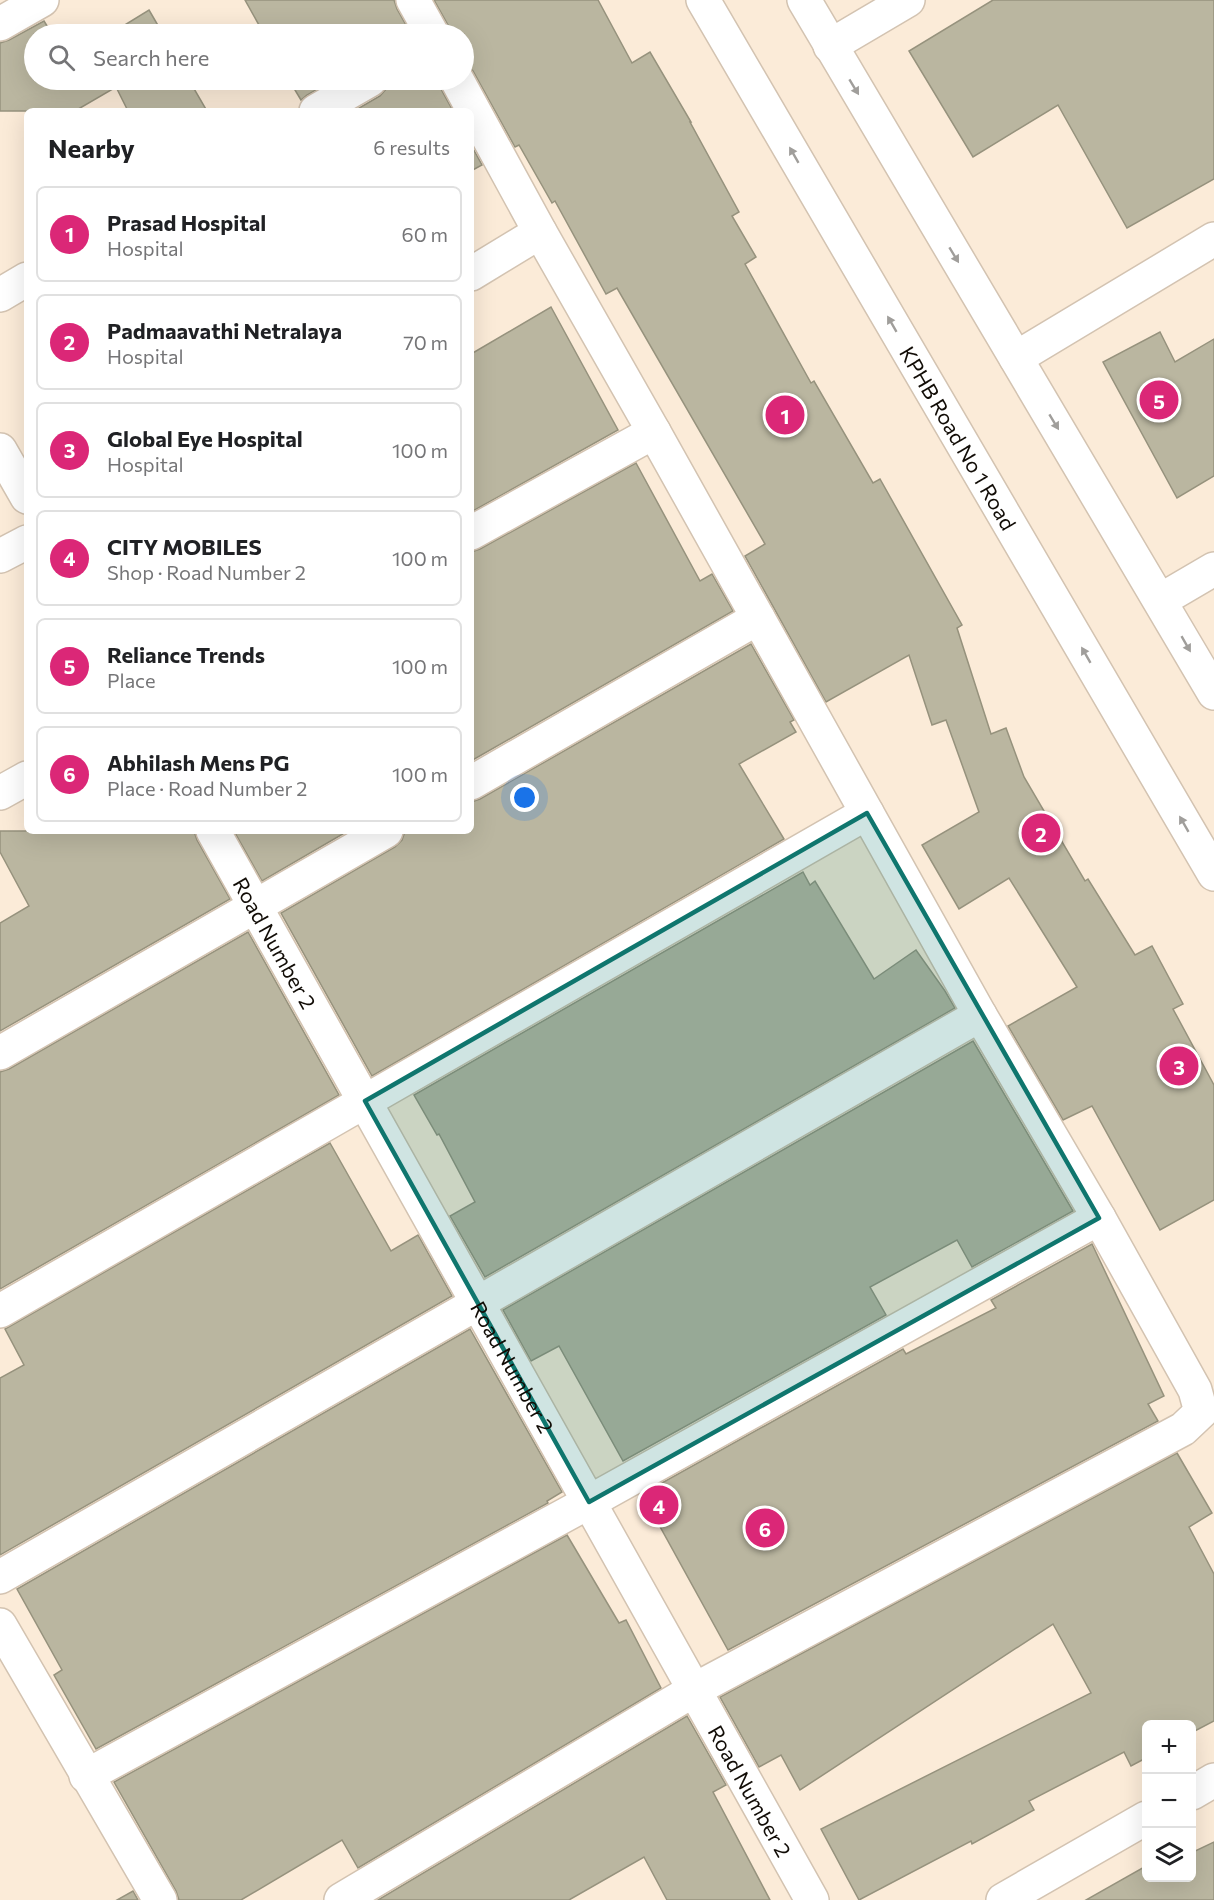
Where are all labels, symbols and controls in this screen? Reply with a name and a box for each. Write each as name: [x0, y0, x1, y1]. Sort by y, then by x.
search box: [24, 24, 474, 90]
icon: search: [45, 41, 78, 74]
text: Search here: [93, 44, 209, 71]
one-way arrow: [849, 79, 860, 95]
text: Nearby: [48, 132, 135, 163]
text: 6 results: [373, 135, 450, 159]
one-way arrow: [789, 146, 799, 163]
text: Prasad Hospital: [107, 209, 266, 236]
text: 1: [65, 222, 74, 246]
text: 60 m: [402, 222, 448, 246]
text: Hospital: [107, 236, 184, 260]
one-way arrow: [949, 247, 959, 264]
one-way arrow: [887, 316, 898, 332]
text: Padmaavathi Netralaya: [107, 317, 342, 344]
text: 2: [64, 330, 75, 354]
text: 70 m: [403, 330, 448, 354]
street label: KPHB Road No 1 Road: [896, 341, 1022, 534]
text: Hospital: [107, 344, 184, 368]
pin: 5: [1140, 378, 1178, 422]
pin: 1: [766, 392, 804, 438]
one-way arrow: [1048, 414, 1059, 430]
text: Global Eye Hospital: [107, 425, 303, 452]
text: 3: [64, 438, 75, 462]
text: 100 m: [392, 438, 448, 462]
text: Hospital: [107, 452, 184, 476]
text: CITY MOBILES: [107, 533, 262, 560]
text: 4: [63, 546, 76, 570]
text: 100 m: [392, 546, 448, 570]
text: Shop · Road Number 2: [107, 560, 306, 584]
one-way arrow: [1180, 636, 1191, 652]
text: Reliance Trends: [107, 641, 265, 668]
one-way arrow: [1081, 646, 1091, 663]
text: 5: [64, 654, 75, 678]
text: 100 m: [392, 654, 448, 678]
text: Place: [107, 668, 156, 692]
text: Abhilash Mens PG: [107, 749, 290, 776]
text: 6: [63, 762, 76, 786]
text: 100 m: [392, 762, 448, 786]
text: Place · Road Number 2: [107, 776, 307, 800]
your location: [510, 783, 539, 812]
pin: 2: [1022, 810, 1060, 856]
one-way arrow: [1179, 816, 1190, 832]
street label: Road Number 2: [229, 873, 322, 1013]
pin: 3: [1160, 1044, 1198, 1088]
street label: Road Number 2: [466, 1297, 560, 1437]
pin: 4: [640, 1482, 678, 1528]
pin: 6: [746, 1506, 784, 1550]
map controls: [1142, 1720, 1196, 1882]
button: +: [1142, 1720, 1196, 1774]
street label: Road Number 2: [704, 1721, 797, 1861]
button: −: [1142, 1774, 1196, 1828]
button: layers: [1142, 1828, 1196, 1882]

